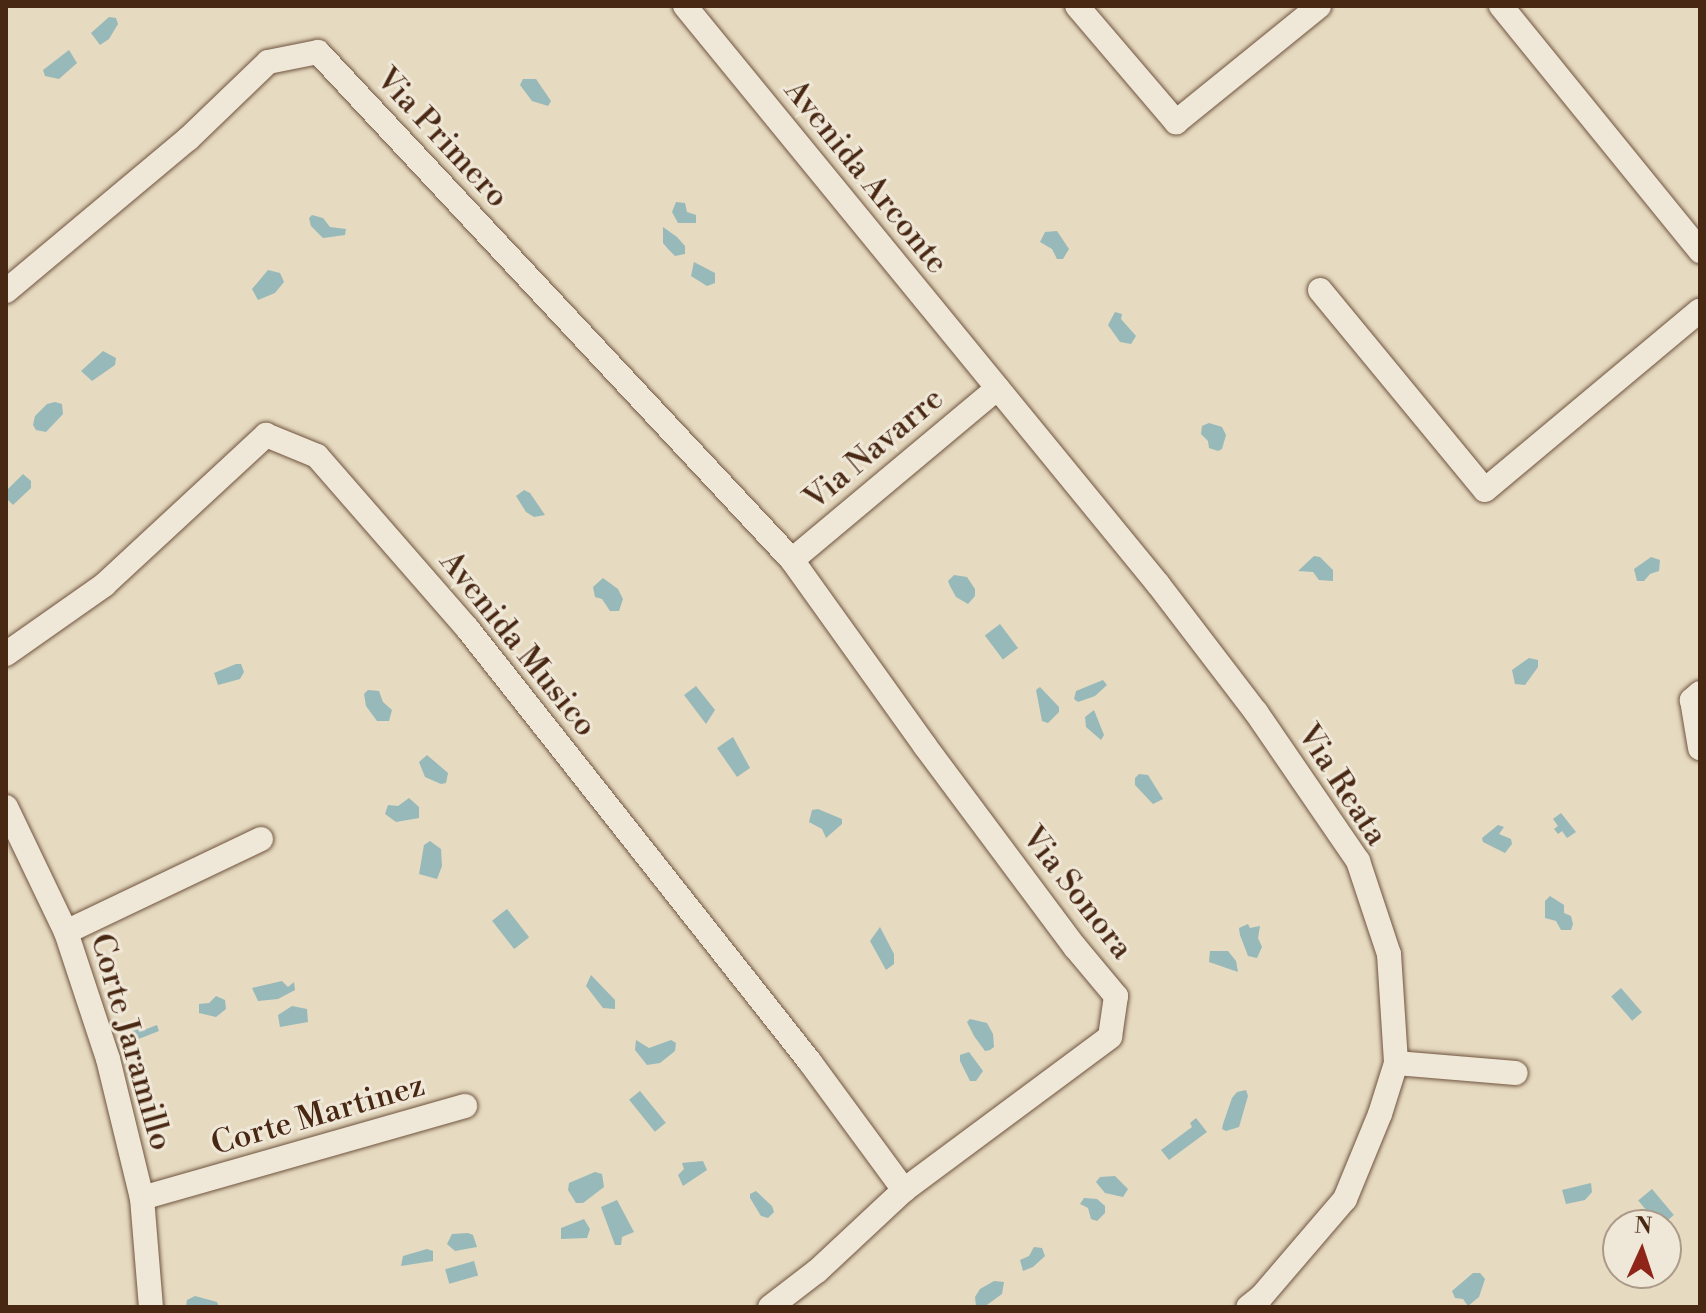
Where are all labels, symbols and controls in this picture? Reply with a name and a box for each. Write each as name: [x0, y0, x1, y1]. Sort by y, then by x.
street label: Via Primero: [368, 60, 516, 216]
street label: Avenida Arconte: [776, 72, 956, 282]
street label: Via Navarre: [797, 380, 951, 518]
street label: Avenida Musico: [431, 543, 605, 745]
street label: Via Reata: [1289, 717, 1395, 853]
street label: Via Sonora: [1013, 819, 1141, 967]
street label: Corte Jaramillo: [82, 929, 180, 1155]
street label: Corte Martinez: [207, 1066, 429, 1164]
north arrow: [1602, 1209, 1682, 1289]
text: N: [1634, 1213, 1653, 1240]

